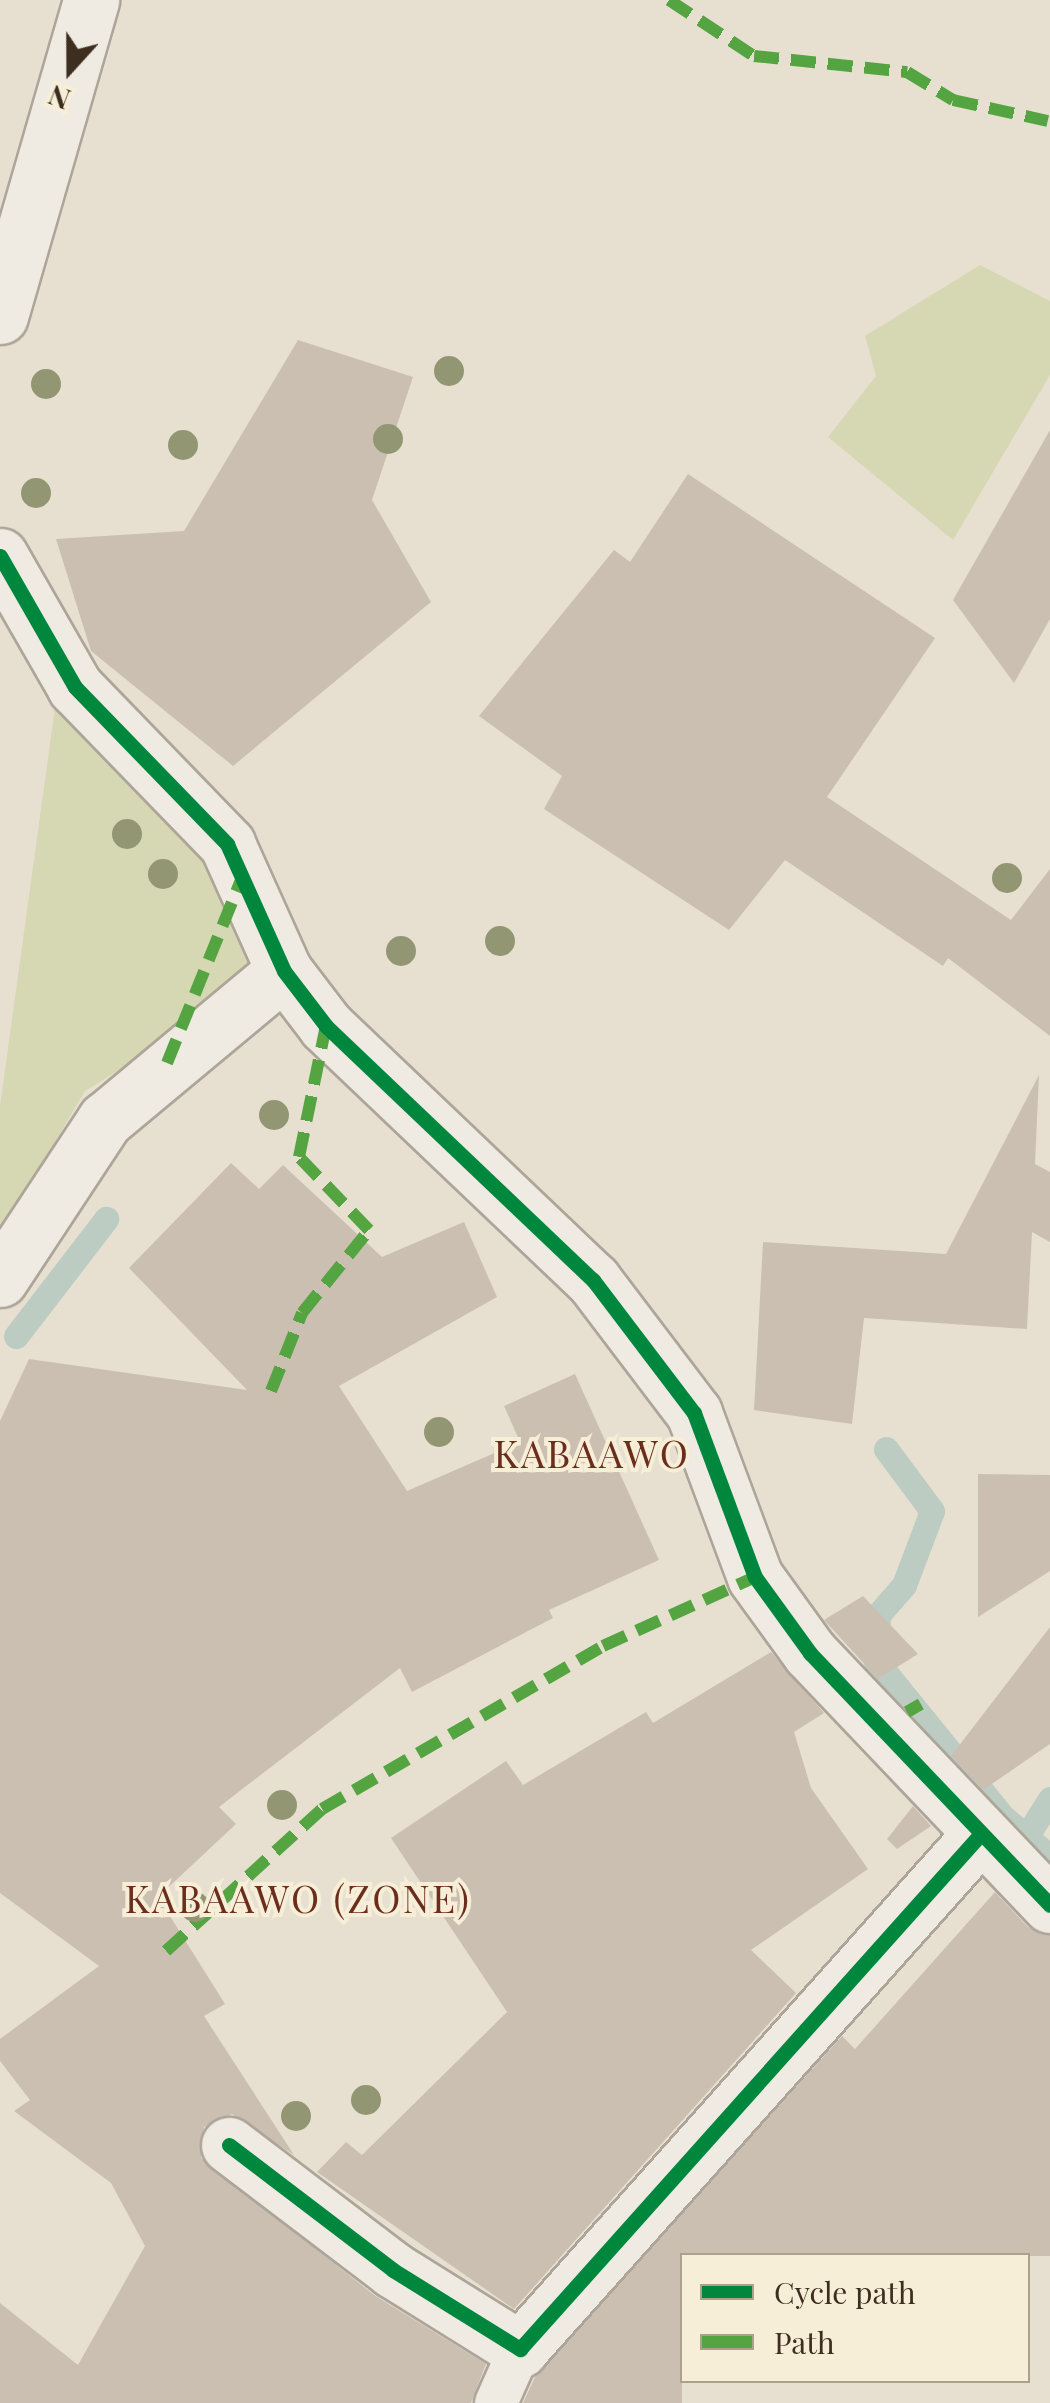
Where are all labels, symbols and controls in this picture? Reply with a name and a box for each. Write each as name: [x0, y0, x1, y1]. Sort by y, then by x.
north arrow: [20, 20, 120, 120]
text: N: [43, 78, 75, 119]
district label: KABAAWO: [494, 1430, 690, 1476]
district label: KABAAWO (ZONE): [125, 1875, 471, 1921]
legend: [680, 2253, 1030, 2383]
text: Cycle path: [774, 2272, 916, 2312]
text: Path: [774, 2322, 835, 2362]

